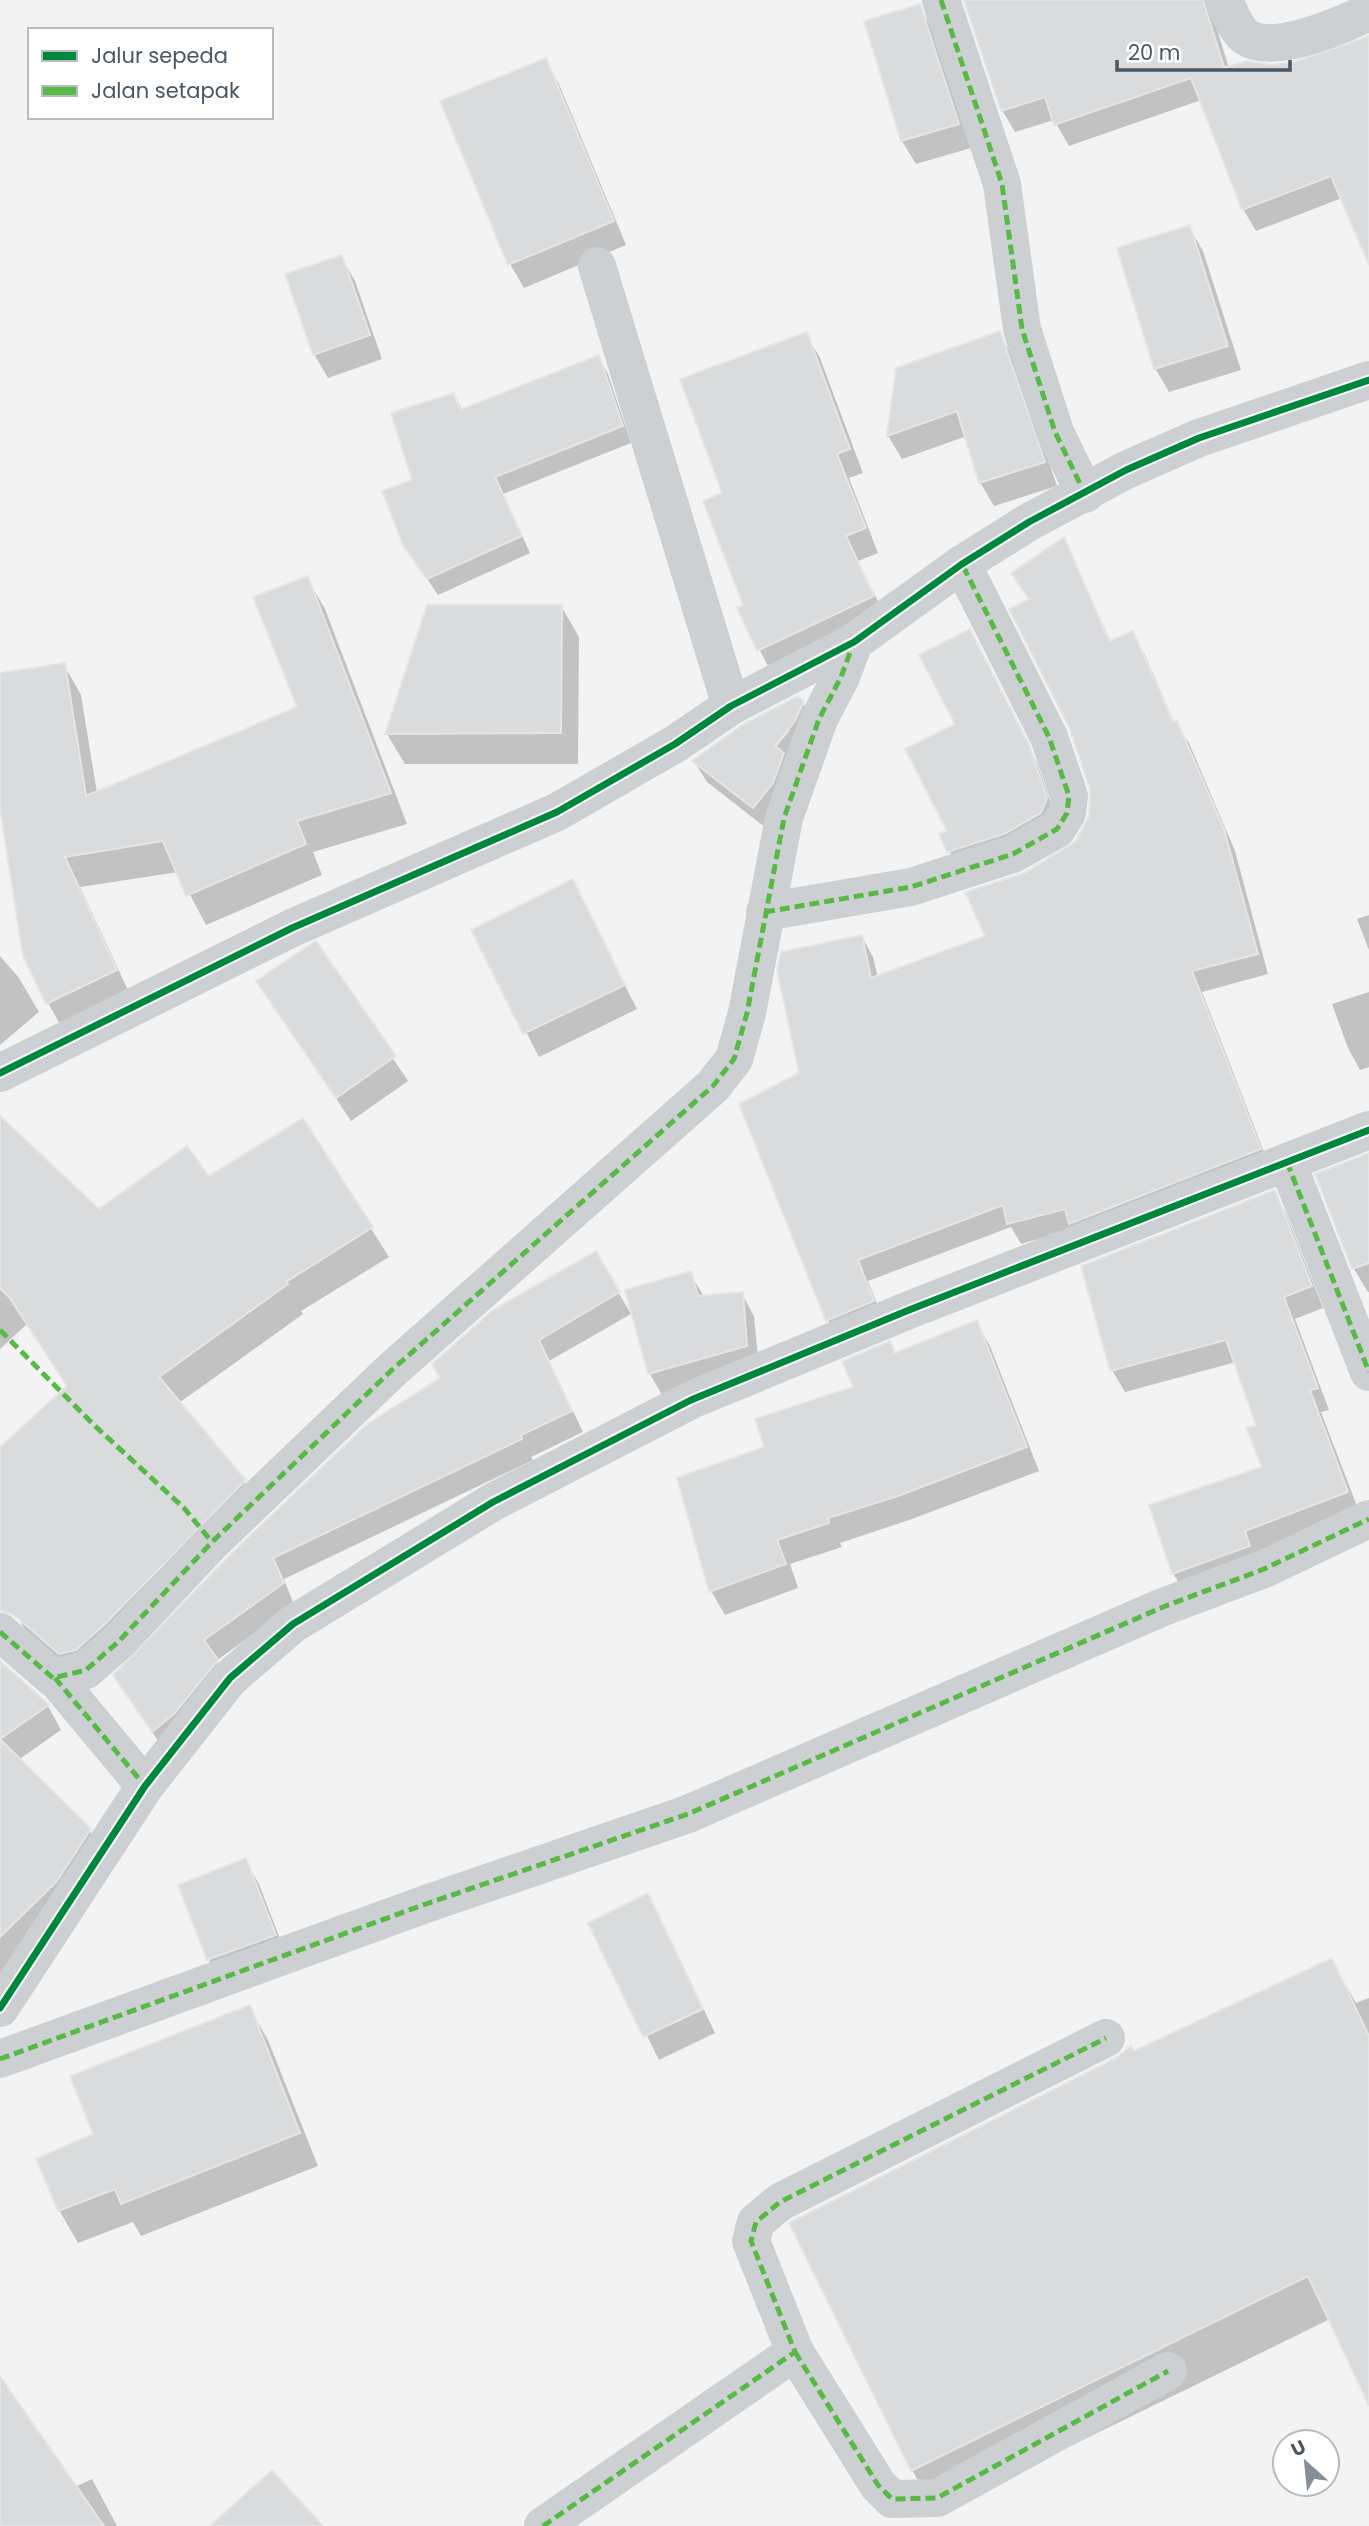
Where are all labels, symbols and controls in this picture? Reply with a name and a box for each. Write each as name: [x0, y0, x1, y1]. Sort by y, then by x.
legend: [28, 28, 273, 119]
scale bar: [1117, 28, 1290, 72]
text: 20 m: [1128, 38, 1181, 67]
text: Jalur sepeda: [91, 41, 228, 70]
text: Jalan setapak: [91, 76, 240, 105]
north arrow: [1271, 2428, 1341, 2498]
text: U: [1286, 2433, 1311, 2463]

